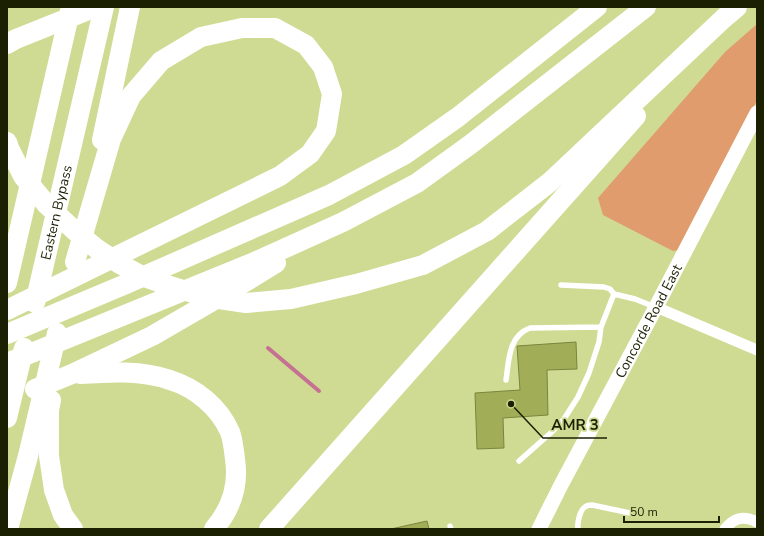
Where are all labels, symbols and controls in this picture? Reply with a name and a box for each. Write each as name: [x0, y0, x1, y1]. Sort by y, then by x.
street label: Eastern Bypass: [36, 163, 76, 262]
street label: Concorde Road East: [610, 261, 686, 381]
callout: AMR 3: [543, 411, 607, 438]
text: AMR 3: [551, 415, 599, 435]
scale bar: [624, 498, 719, 524]
text: 50 m: [630, 504, 658, 520]

